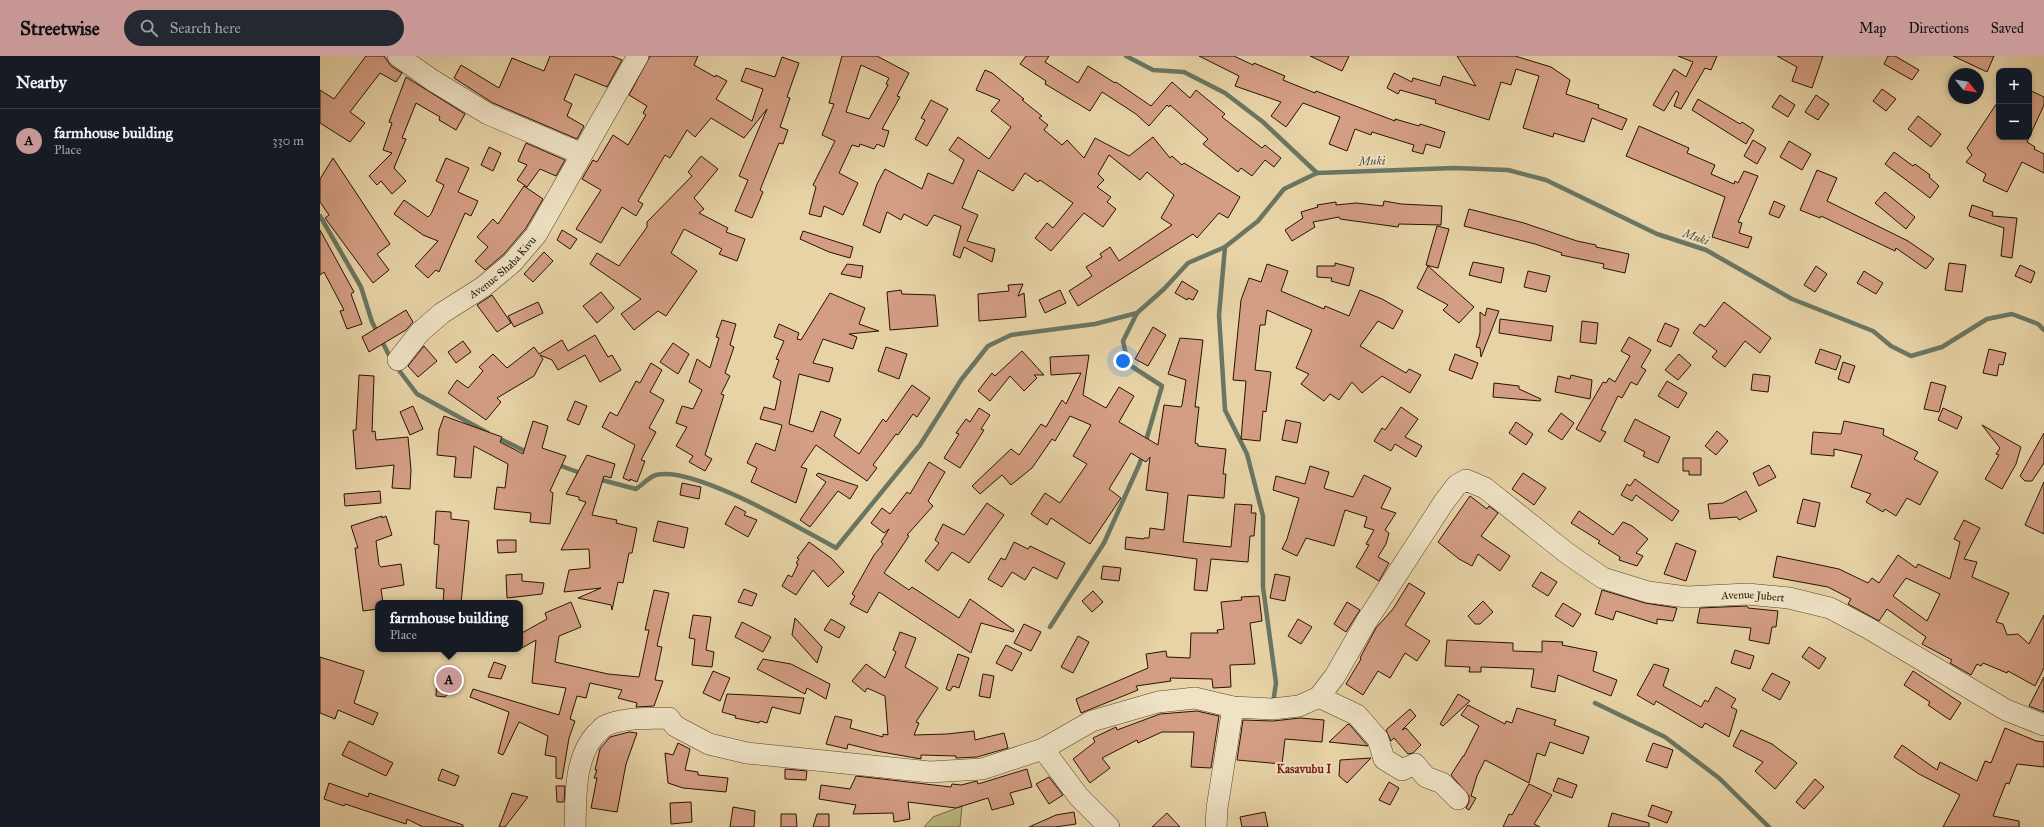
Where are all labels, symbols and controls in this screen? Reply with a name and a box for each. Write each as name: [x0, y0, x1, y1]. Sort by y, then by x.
search box: [124, 10, 404, 46]
text: Streetwise: [20, 17, 100, 40]
icon: search: [138, 17, 160, 39]
text: Search here: [170, 19, 241, 37]
text: Map: [1859, 20, 1886, 37]
text: Directions: [1908, 20, 1969, 37]
text: Saved: [1991, 20, 2024, 37]
north arrow: [1948, 68, 1984, 104]
map controls: [1996, 68, 2032, 140]
button: +: [1996, 68, 2032, 104]
text: Nearby: [16, 72, 67, 93]
button: −: [1996, 104, 2032, 140]
text: farmhouse building: [54, 124, 173, 142]
text: A: [25, 133, 33, 149]
text: 330 m: [272, 133, 304, 149]
text: Place: [54, 142, 81, 158]
water label: Muki: [1357, 154, 1386, 168]
water label: Muki: [1680, 226, 1711, 248]
street label: Avenue Shaba Kivu: [465, 233, 539, 301]
your location: [1113, 351, 1133, 371]
street label: Avenue Jubert: [1720, 587, 1785, 604]
popup: [375, 600, 523, 652]
text: farmhouse building: [390, 609, 508, 627]
text: Place: [390, 627, 417, 643]
pin: A: [436, 665, 462, 695]
district label: Kasavubu I: [1276, 762, 1332, 776]

